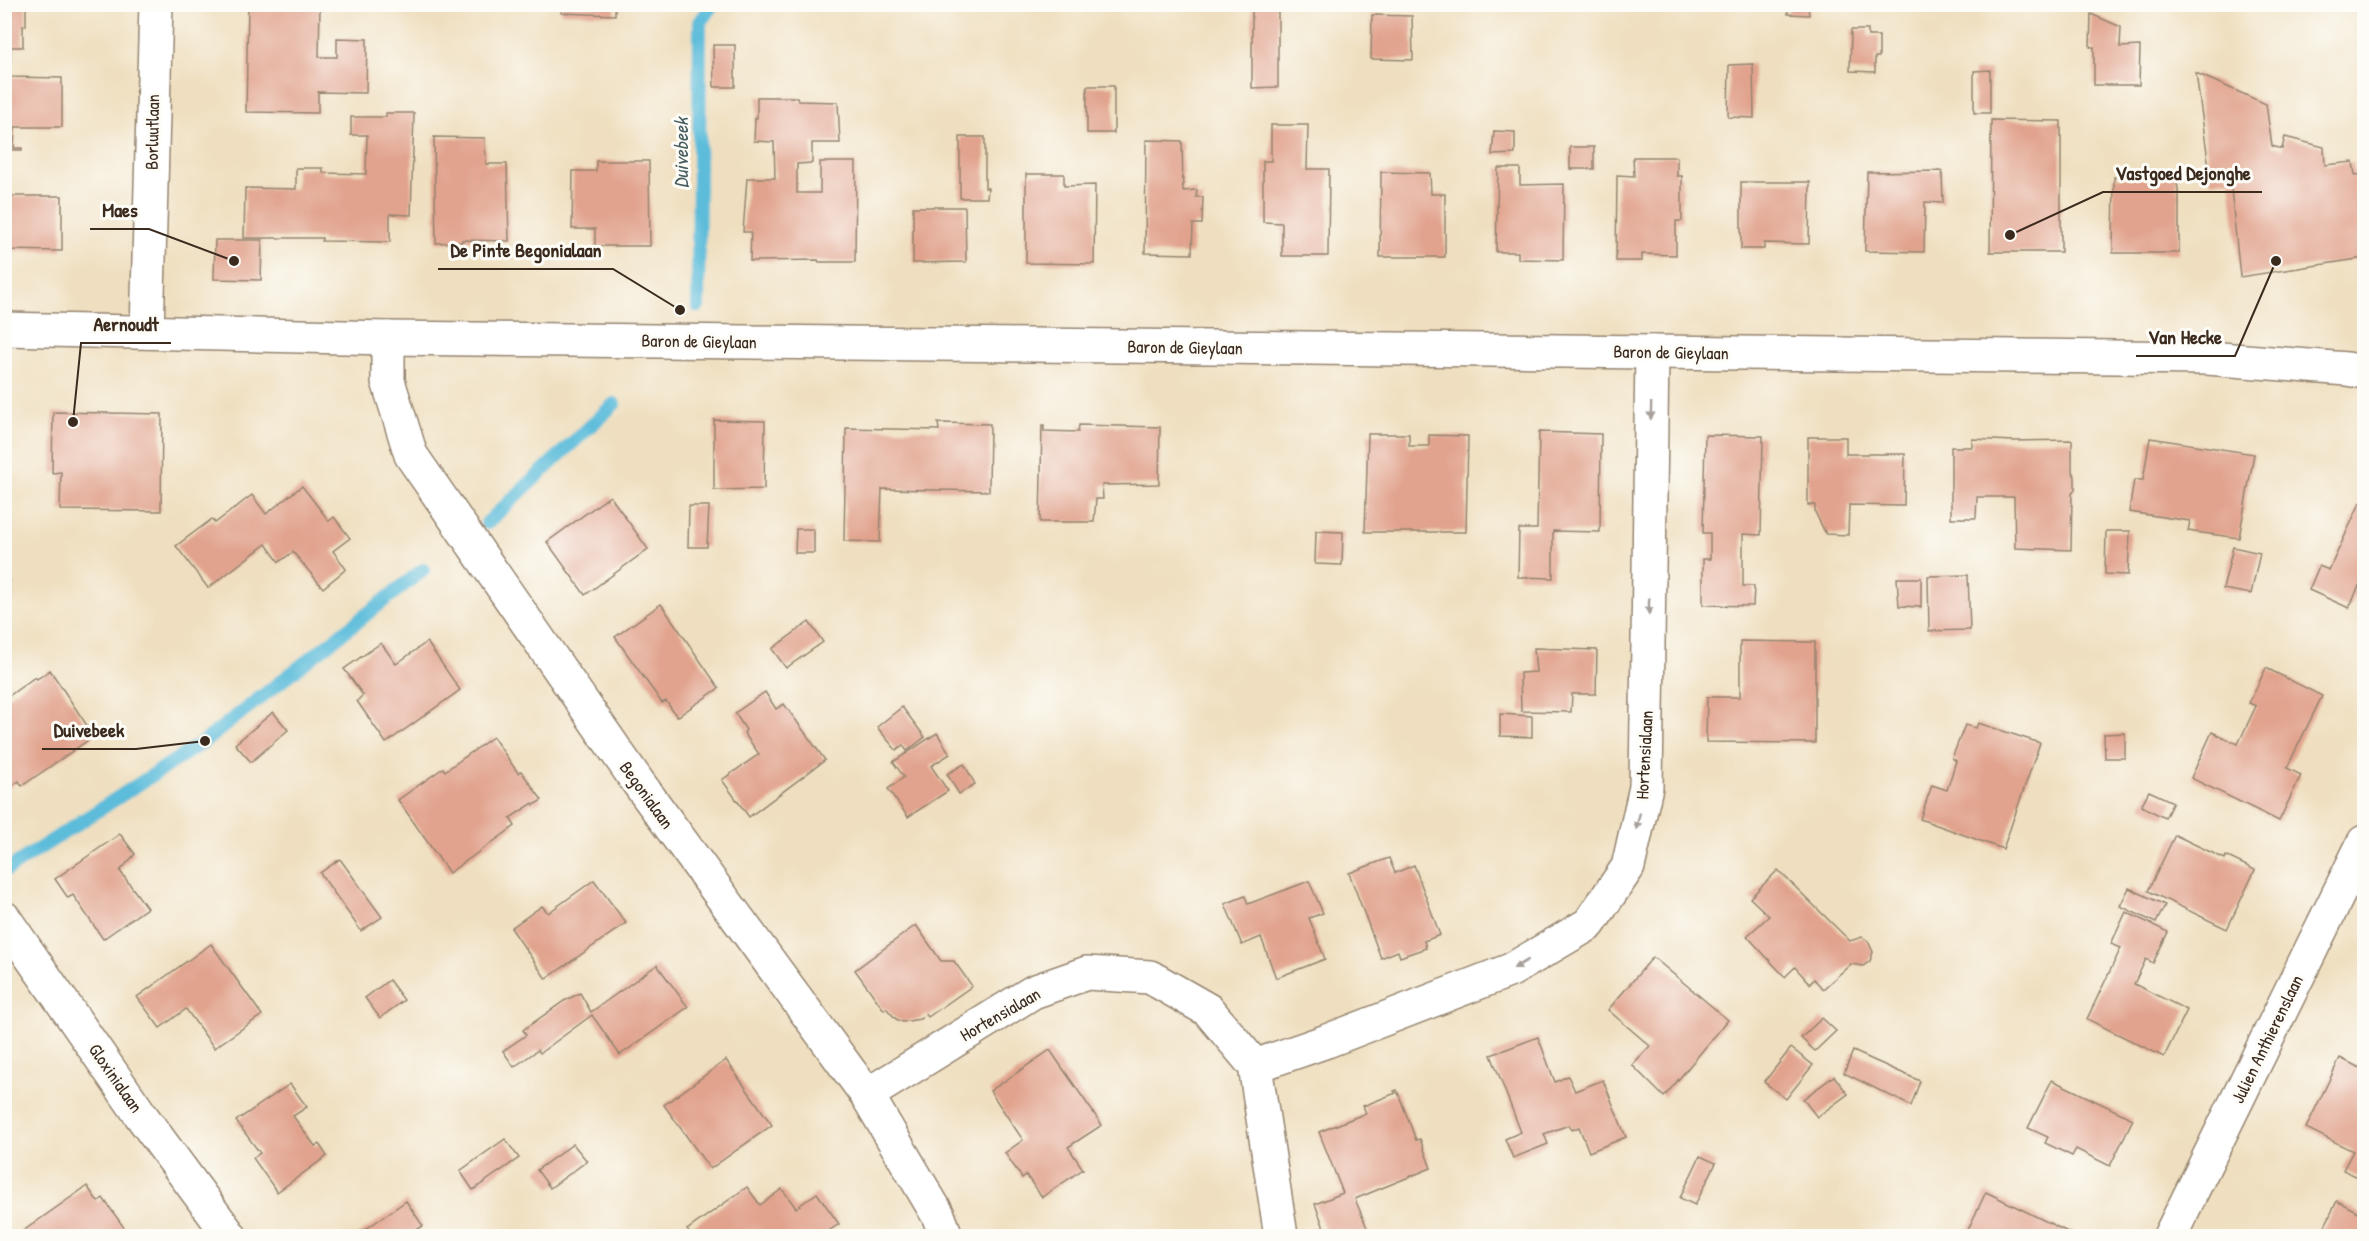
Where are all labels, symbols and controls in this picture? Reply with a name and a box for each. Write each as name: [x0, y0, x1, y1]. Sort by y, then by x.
street label: Borluutlaan: [139, 94, 165, 170]
water label: Duivebeek: [667, 116, 694, 188]
callout: Vastgoed Dejonghe: [2103, 154, 2262, 192]
text: Vastgoed Dejonghe: [2115, 159, 2251, 187]
callout: Maes: [90, 191, 149, 229]
text: Maes: [102, 196, 138, 223]
callout: De Pinte Begonialaan: [438, 231, 613, 269]
text: De Pinte Begonialaan: [450, 236, 602, 264]
callout: Aernoudt: [81, 305, 171, 343]
text: Aernoudt: [93, 310, 160, 337]
callout: Van Hecke: [2136, 318, 2235, 356]
text: Van Hecke: [2148, 323, 2222, 350]
street label: Baron de Gieylaan: [641, 327, 757, 355]
street label: Baron de Gieylaan: [1127, 333, 1243, 361]
street label: Baron de Gieylaan: [1613, 338, 1729, 366]
one-way arrow: [1647, 401, 1656, 420]
one-way arrow: [1644, 596, 1653, 615]
street label: Hortensialaan: [1629, 710, 1659, 800]
callout: Duivebeek: [42, 711, 136, 749]
text: Duivebeek: [54, 716, 125, 743]
street label: Begonialaan: [614, 756, 680, 834]
one-way arrow: [1633, 812, 1643, 830]
one-way arrow: [1512, 959, 1529, 969]
street label: Julien Anthierenslaan: [2225, 971, 2309, 1107]
street label: Hortensialaan: [955, 981, 1045, 1047]
street label: Gloxinialaan: [83, 1038, 149, 1118]

